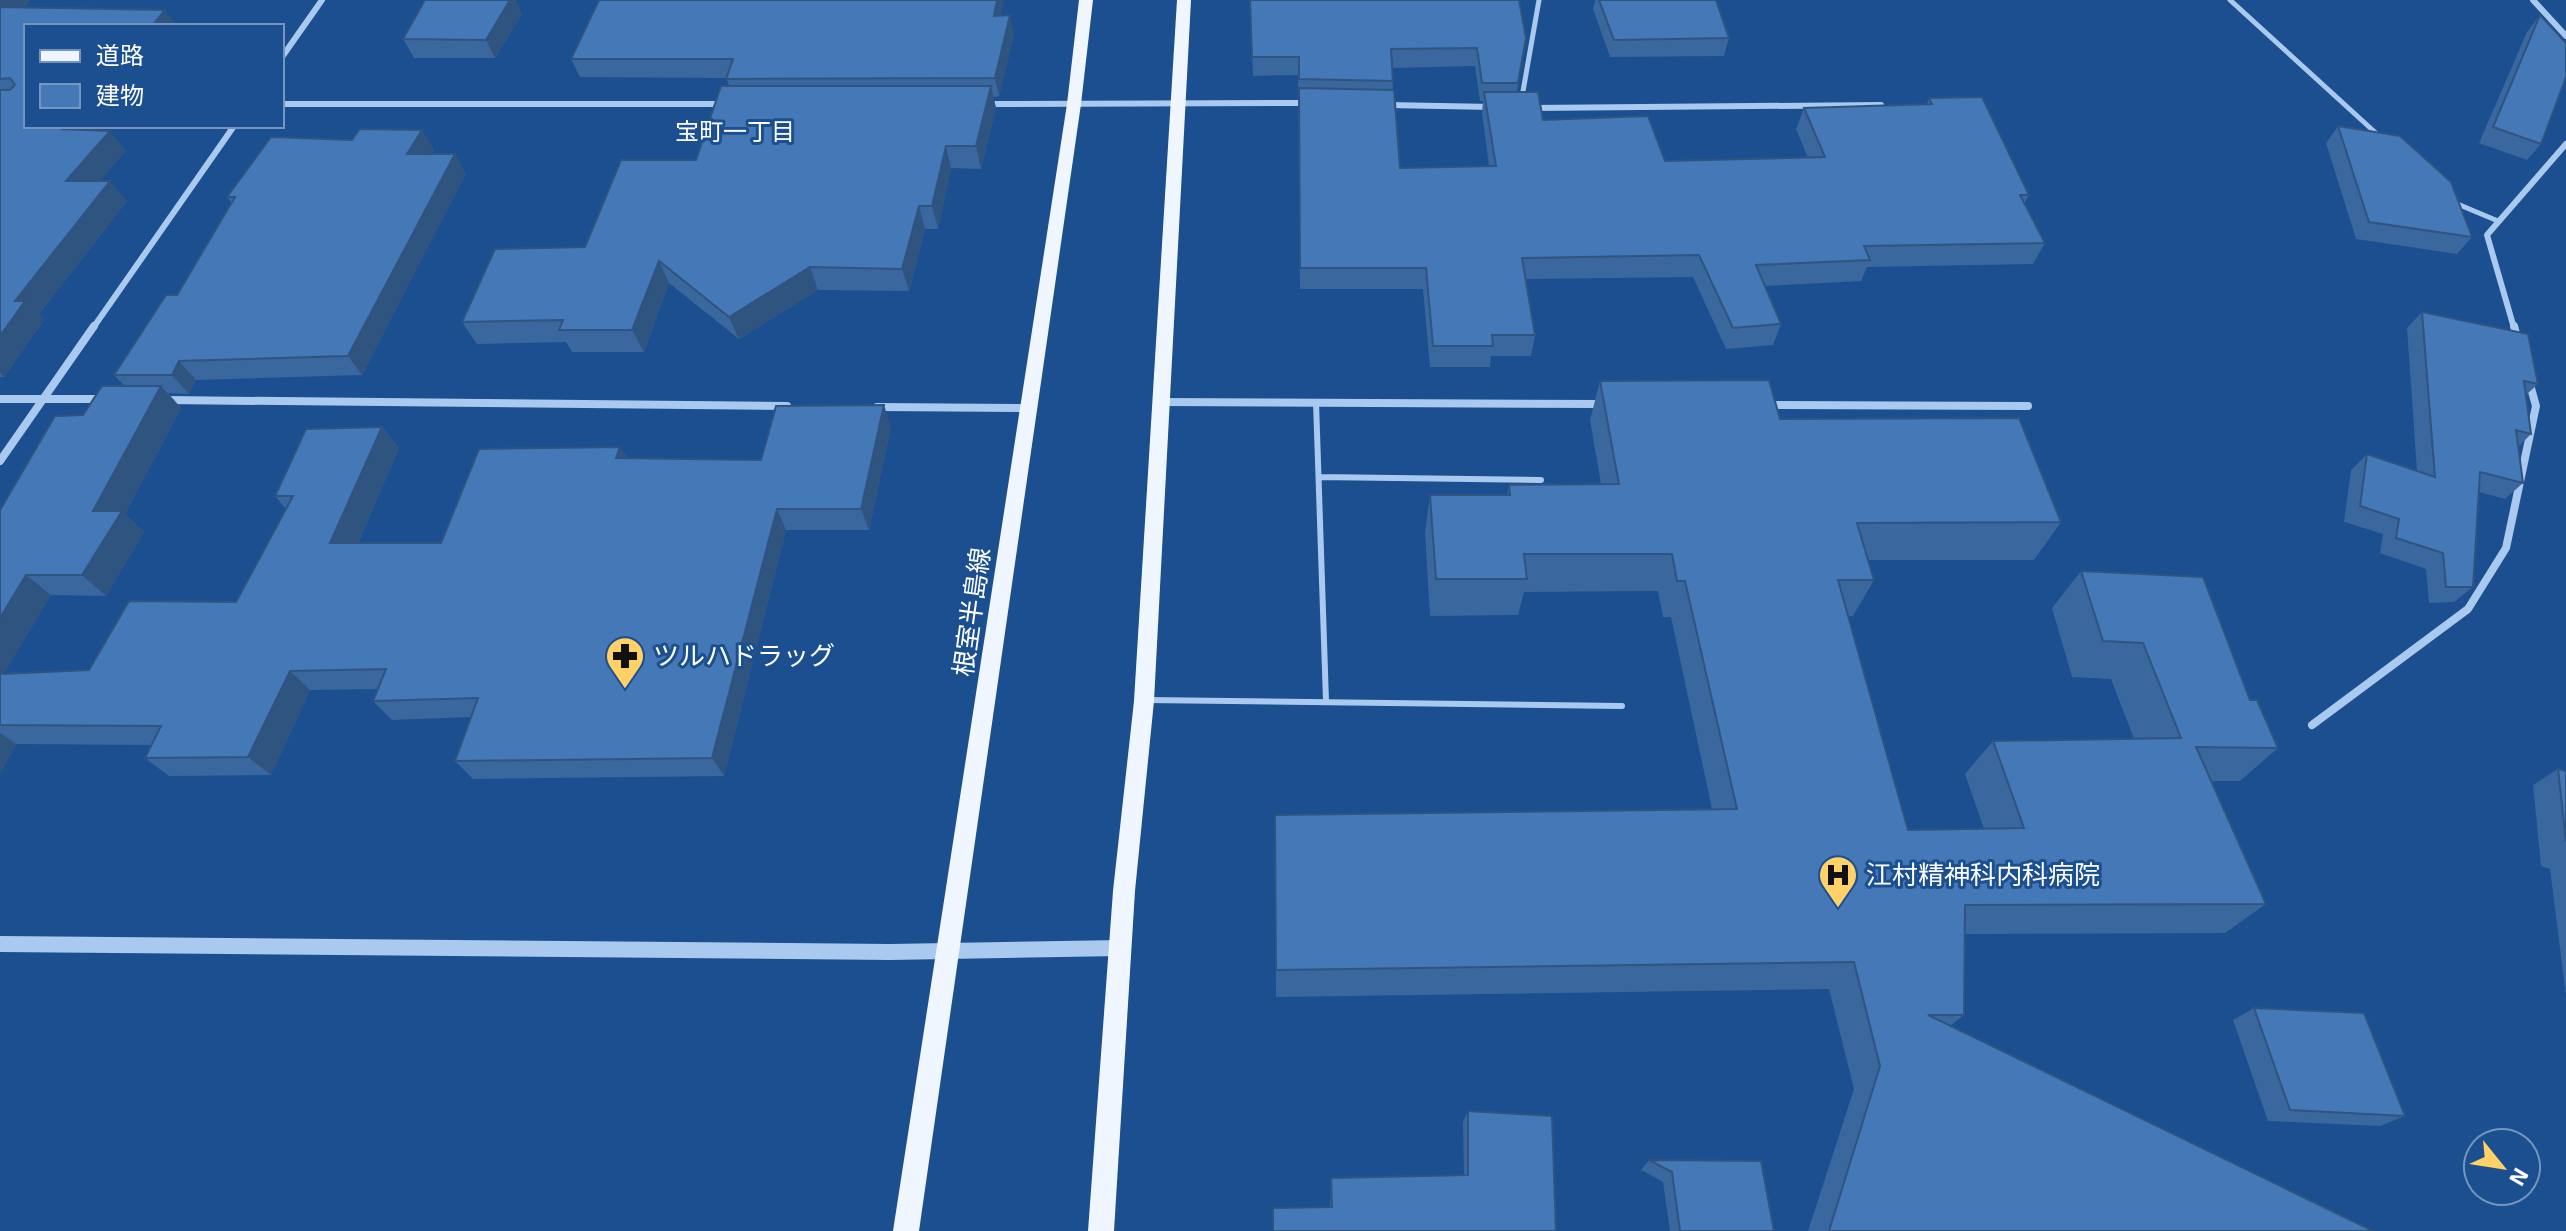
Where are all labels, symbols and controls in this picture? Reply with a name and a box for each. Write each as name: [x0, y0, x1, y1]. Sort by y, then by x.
legend: [24, 24, 284, 128]
text: 道路: [96, 40, 144, 69]
text: 建物: [96, 80, 144, 109]
district label: 宝町一丁目: [675, 116, 795, 145]
street label: 根室半島線: [946, 545, 995, 678]
pharmacy icon: ツルハドラッグ: [604, 635, 646, 690]
place label: ツルハドラッグ: [653, 639, 835, 670]
hospital icon: 江村精神科内科病院: [1817, 854, 1859, 909]
place label: 江村精神科内科病院: [1866, 858, 2100, 889]
north arrow: [2462, 1127, 2542, 1207]
text: N: [2505, 1164, 2535, 1191]

